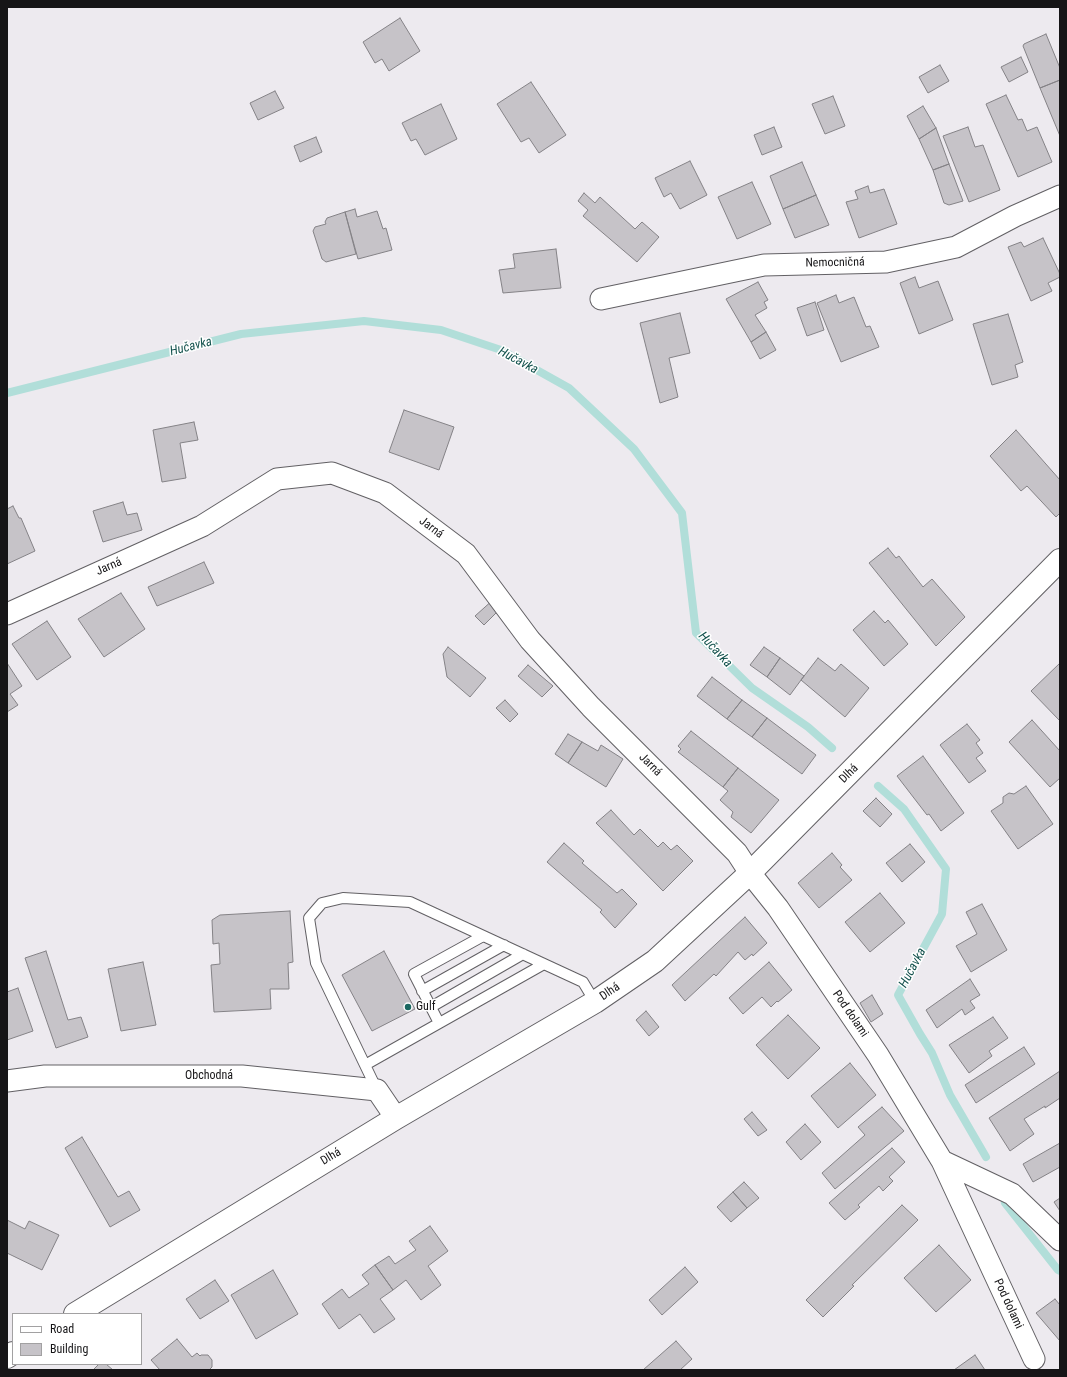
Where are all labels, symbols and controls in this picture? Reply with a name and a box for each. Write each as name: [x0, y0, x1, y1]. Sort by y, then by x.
street label: Nemocničná: [805, 255, 865, 271]
water label: Hučavka: [168, 334, 214, 360]
water label: Hučavka: [495, 344, 541, 378]
street label: Jarná: [416, 514, 446, 542]
street label: Jarná: [94, 555, 124, 579]
water label: Hučavka: [695, 629, 735, 671]
street label: Jarná: [635, 750, 665, 780]
street label: Dlhá: [836, 761, 862, 787]
water label: Hučavka: [896, 945, 930, 991]
street label: Dlhá: [597, 980, 623, 1004]
street label: Pod dolami: [829, 988, 871, 1040]
place label: Gulf: [416, 1000, 435, 1014]
marker: Gulf: [403, 1002, 413, 1012]
street label: Obchodná: [185, 1069, 233, 1083]
street label: Dlhá: [318, 1145, 344, 1169]
street label: Pod dolami: [990, 1277, 1026, 1331]
legend: [12, 1313, 142, 1365]
text: Road: [50, 1322, 74, 1336]
text: Building: [50, 1342, 88, 1356]

